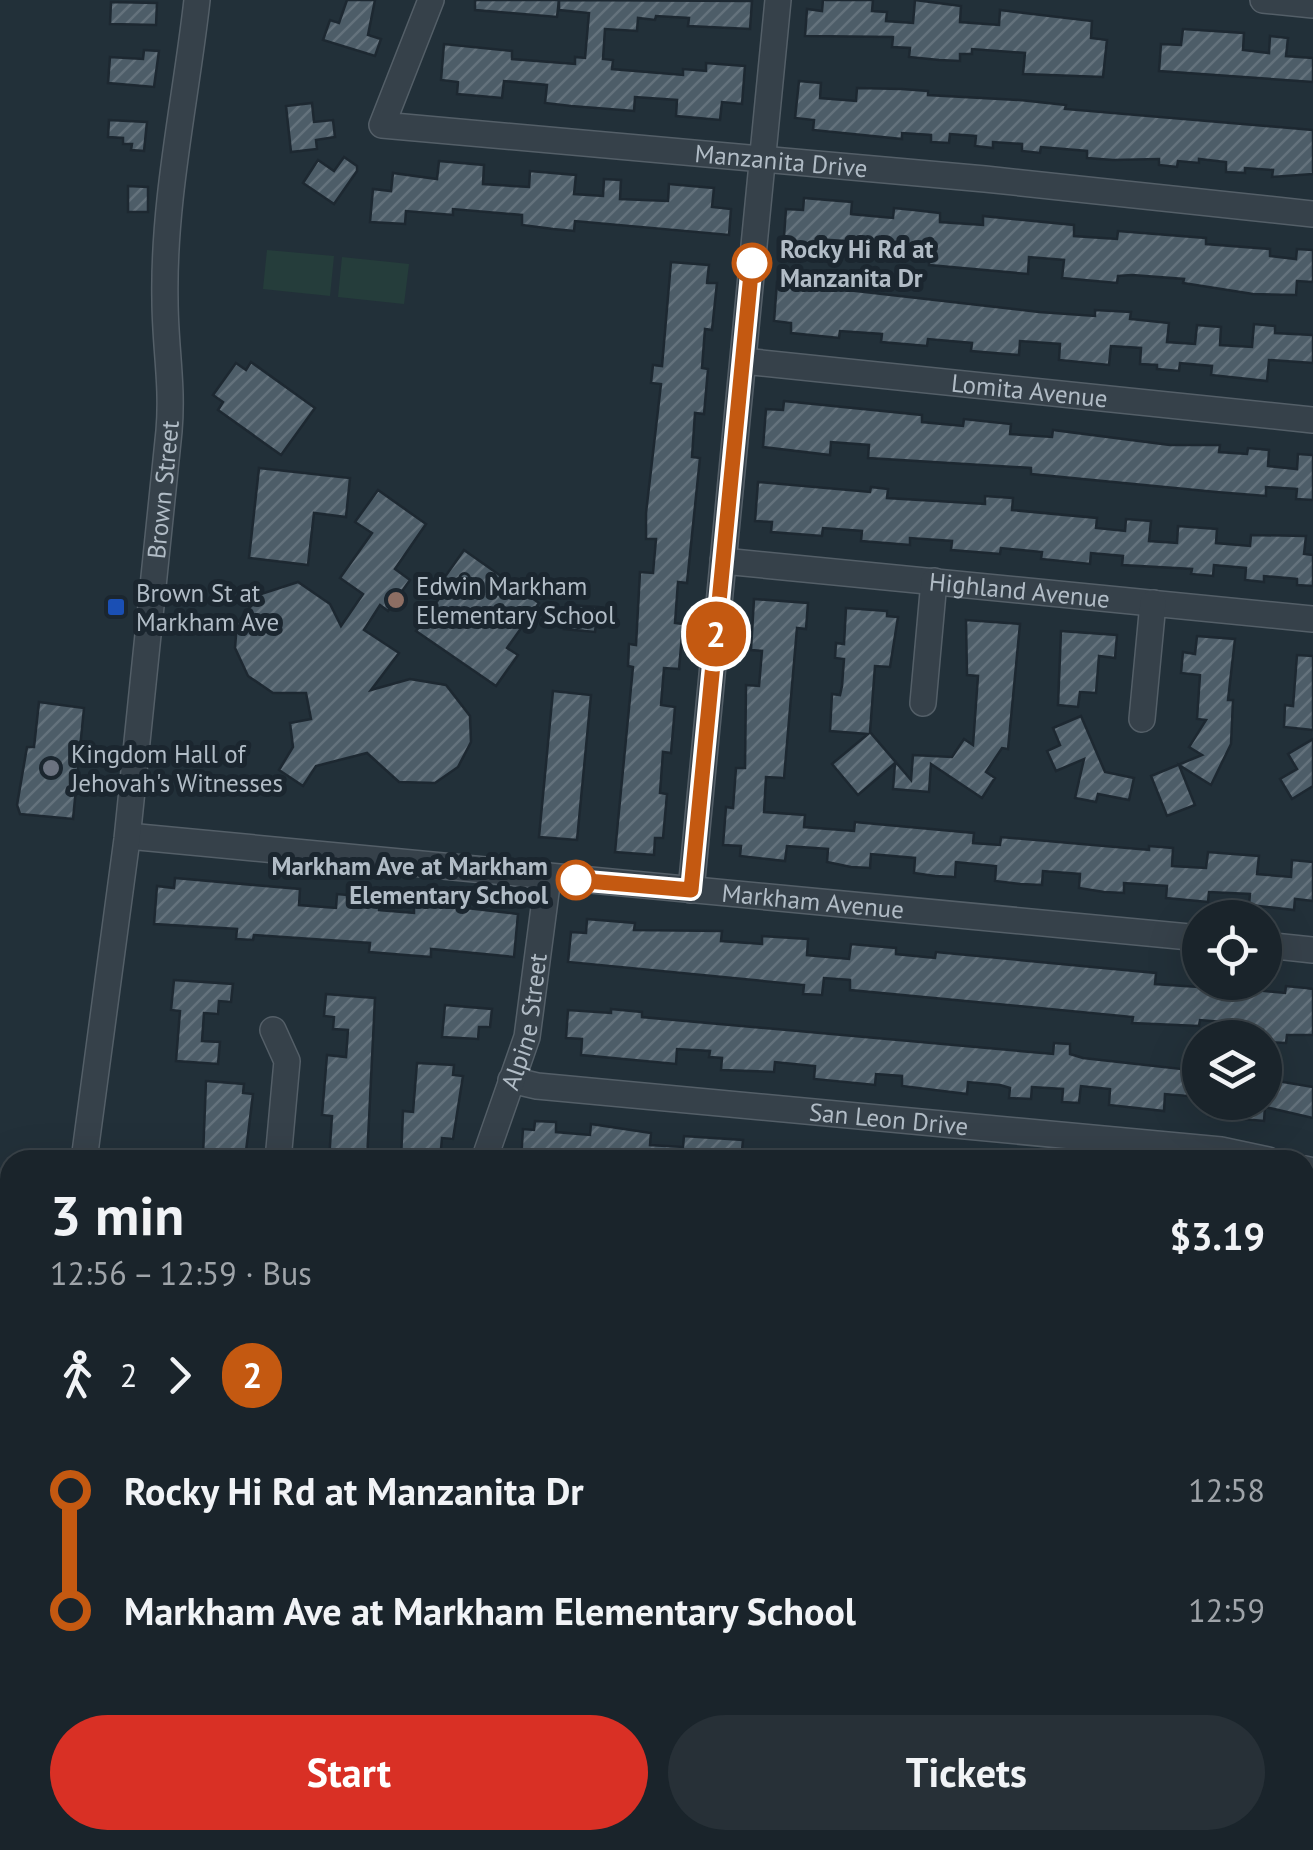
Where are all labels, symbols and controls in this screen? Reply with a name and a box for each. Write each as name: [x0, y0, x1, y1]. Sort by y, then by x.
street label: Manzanita Drive: [693, 137, 869, 184]
place label: Rocky Hi Rd at Manzanita Dr: [780, 233, 934, 294]
marker: Rocky Hi Rd at Manzanita Dr: [733, 244, 771, 282]
street label: Lomita Avenue: [950, 367, 1109, 415]
street label: Brown Street: [140, 419, 186, 560]
street label: Highland Avenue: [928, 565, 1111, 615]
place label: Edwin Markham Elementary School: [416, 570, 616, 631]
place label: Brown St at Markham Ave: [136, 577, 279, 638]
marker: Edwin Markham Elementary School: [385, 589, 407, 611]
marker: Brown St at Markham Ave: [105, 596, 127, 618]
line badge: 2: [684, 602, 748, 666]
text: 2: [706, 611, 726, 657]
place label: Kingdom Hall of Jehovah's Witnesses: [70, 738, 283, 799]
marker: Kingdom Hall of Jehovah's Witnesses: [40, 757, 62, 779]
place label: Markham Ave at Markham Elementary School: [271, 850, 549, 911]
marker: Markham Ave at Markham Elementary School: [557, 861, 595, 899]
street label: Markham Avenue: [720, 877, 906, 926]
map controls: [1182, 900, 1282, 1120]
button: locate: [1182, 900, 1282, 1000]
street label: Alpine Street: [494, 951, 554, 1094]
button: layers: [1182, 1020, 1282, 1120]
street label: San Leon Drive: [808, 1096, 970, 1142]
text: 3 min: [50, 1179, 184, 1250]
text: $3.19: [1169, 1211, 1265, 1260]
text: 12:56 – 12:59 · Bus: [50, 1252, 312, 1294]
icon: walk: [50, 1348, 105, 1403]
icon: forward: [152, 1348, 207, 1403]
text: 2: [242, 1352, 262, 1398]
text: 2: [120, 1354, 137, 1396]
text: Rocky Hi Rd at Manzanita Dr: [124, 1466, 584, 1515]
text: 12:58: [1188, 1469, 1265, 1511]
text: Markham Ave at Markham Elementary School: [124, 1586, 856, 1635]
text: 12:59: [1188, 1589, 1265, 1631]
button: Start: [50, 1715, 648, 1830]
button: Tickets: [668, 1715, 1265, 1830]

